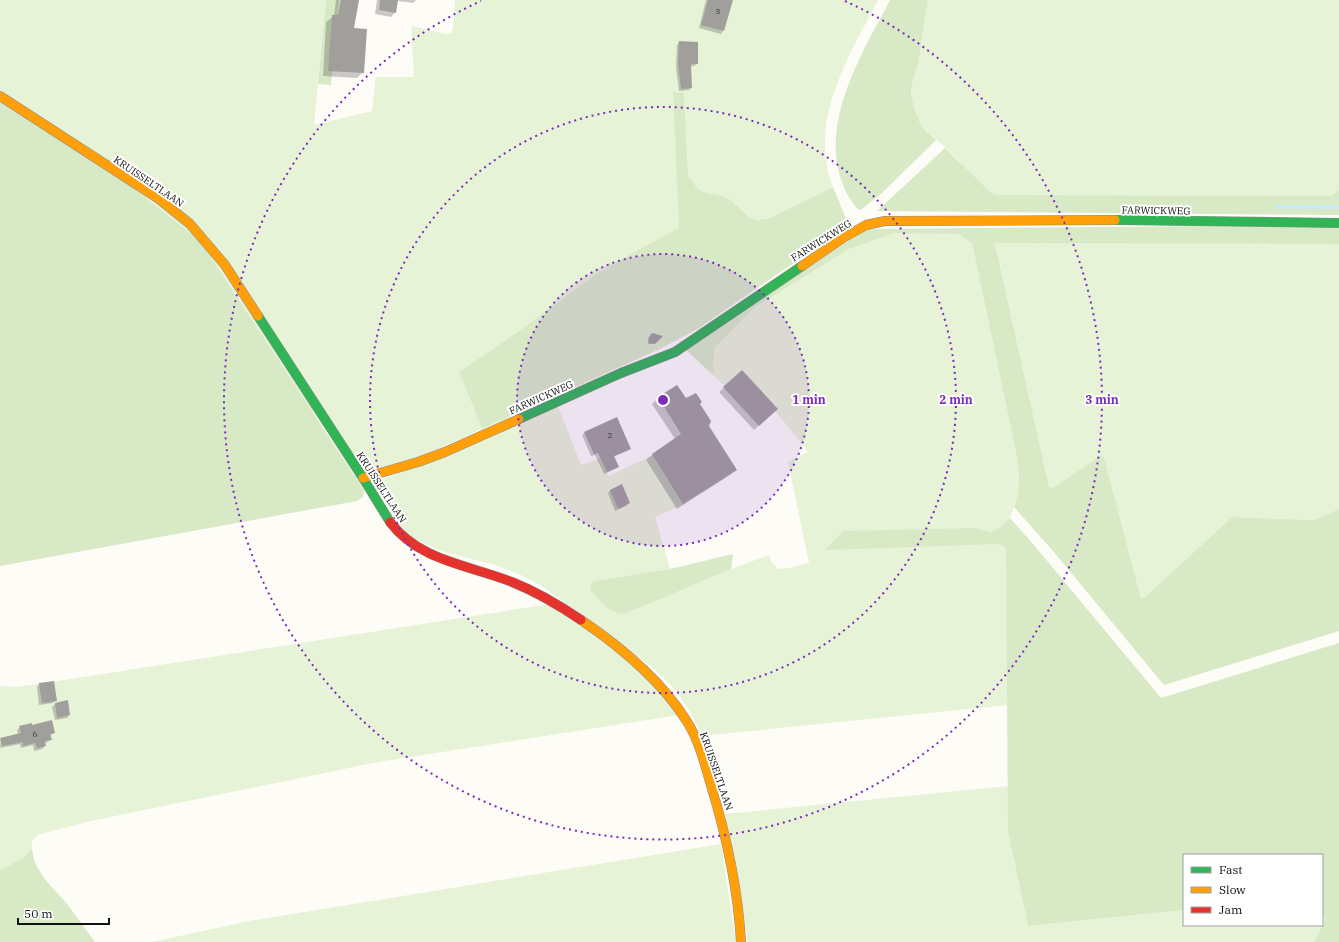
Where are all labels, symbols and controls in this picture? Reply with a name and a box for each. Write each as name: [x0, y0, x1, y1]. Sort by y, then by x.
house number: 3: [716, 6, 721, 16]
street label: KRUISSELTLAAN: [111, 153, 187, 210]
street label: FARWICKWEG: [1121, 203, 1191, 218]
street label: FARWICKWEG: [789, 217, 854, 264]
street label: FARWICKWEG: [507, 377, 575, 417]
text: 1 min: [792, 392, 826, 407]
text: 2 min: [939, 392, 973, 407]
text: 3 min: [1085, 392, 1119, 407]
centre of rings: [656, 393, 670, 407]
house number: 2: [608, 430, 613, 440]
street label: KRUISSELTLAAN: [354, 449, 409, 525]
house number: 6: [33, 729, 38, 739]
street label: KRUISSELTLAAN: [697, 730, 736, 812]
legend: [1183, 854, 1323, 926]
text: Fast: [1219, 862, 1243, 877]
text: Slow: [1219, 882, 1246, 897]
scale bar: [18, 900, 109, 926]
text: Jam: [1219, 902, 1243, 917]
text: 50 m: [24, 906, 53, 921]

